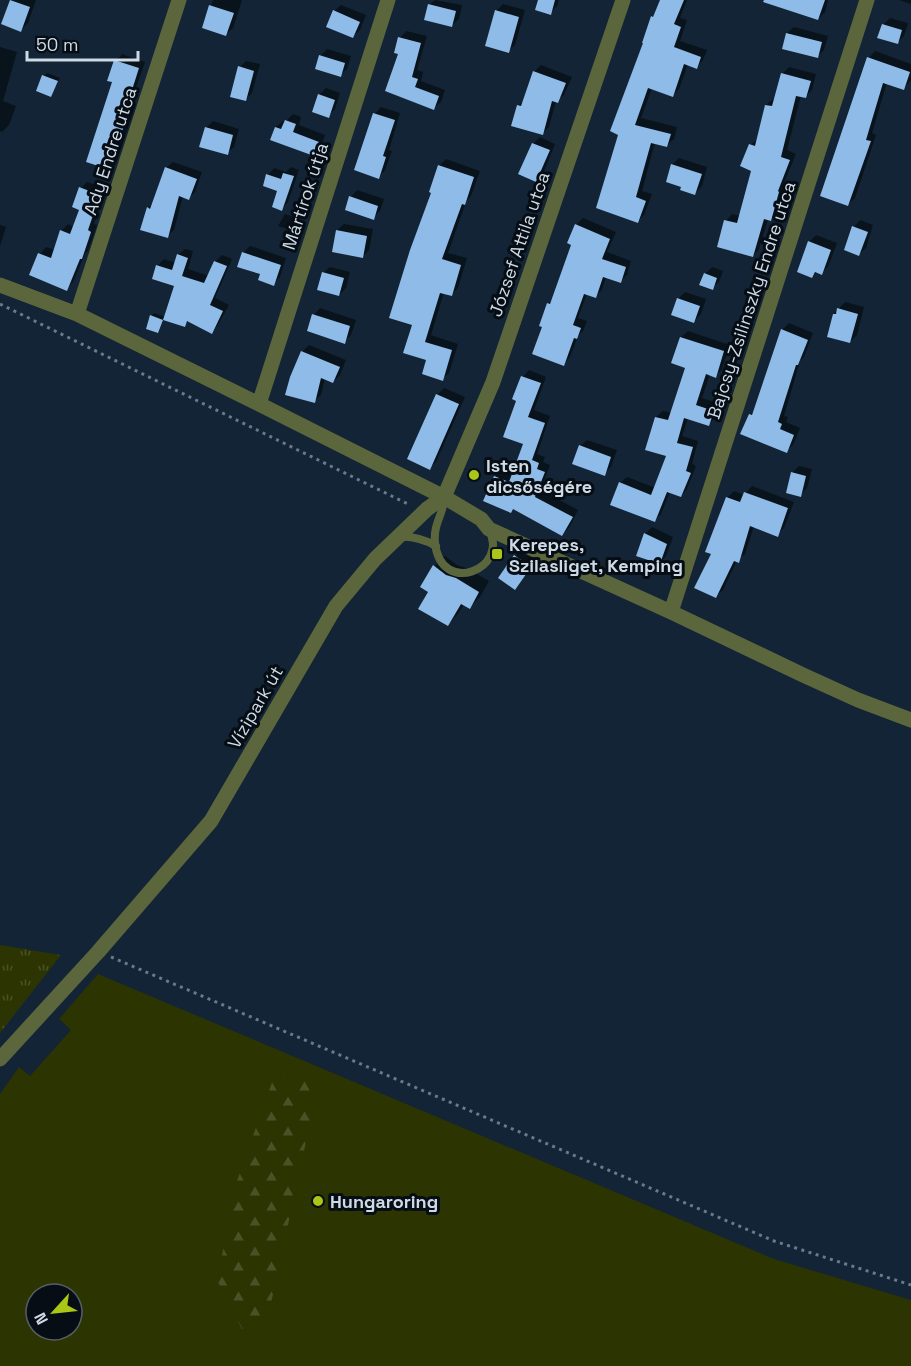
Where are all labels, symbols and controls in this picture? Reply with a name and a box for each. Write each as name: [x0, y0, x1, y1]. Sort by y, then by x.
scale bar: [27, 24, 138, 62]
text: 50 m: [36, 33, 78, 56]
street label: Ady Endre utca: [78, 84, 142, 218]
street label: Mártírok útja: [277, 139, 333, 253]
street label: József Attila utca: [483, 168, 555, 320]
street label: Bajcsy-Zsilinszky Endre utca: [702, 178, 800, 422]
place label: Isten dicsőségére: [486, 454, 592, 498]
marker: Isten dicsőségére: [467, 468, 481, 482]
place label: Kerepes, Szilasliget, Kemping: [509, 533, 683, 577]
marker: Kerepes, Szilasliget, Kemping: [490, 547, 504, 561]
street label: Vízipark út: [222, 662, 288, 752]
place label: Hungaroring: [330, 1190, 438, 1213]
marker: Hungaroring: [311, 1194, 325, 1208]
north arrow: [24, 1282, 84, 1342]
text: N: [29, 1309, 53, 1328]

